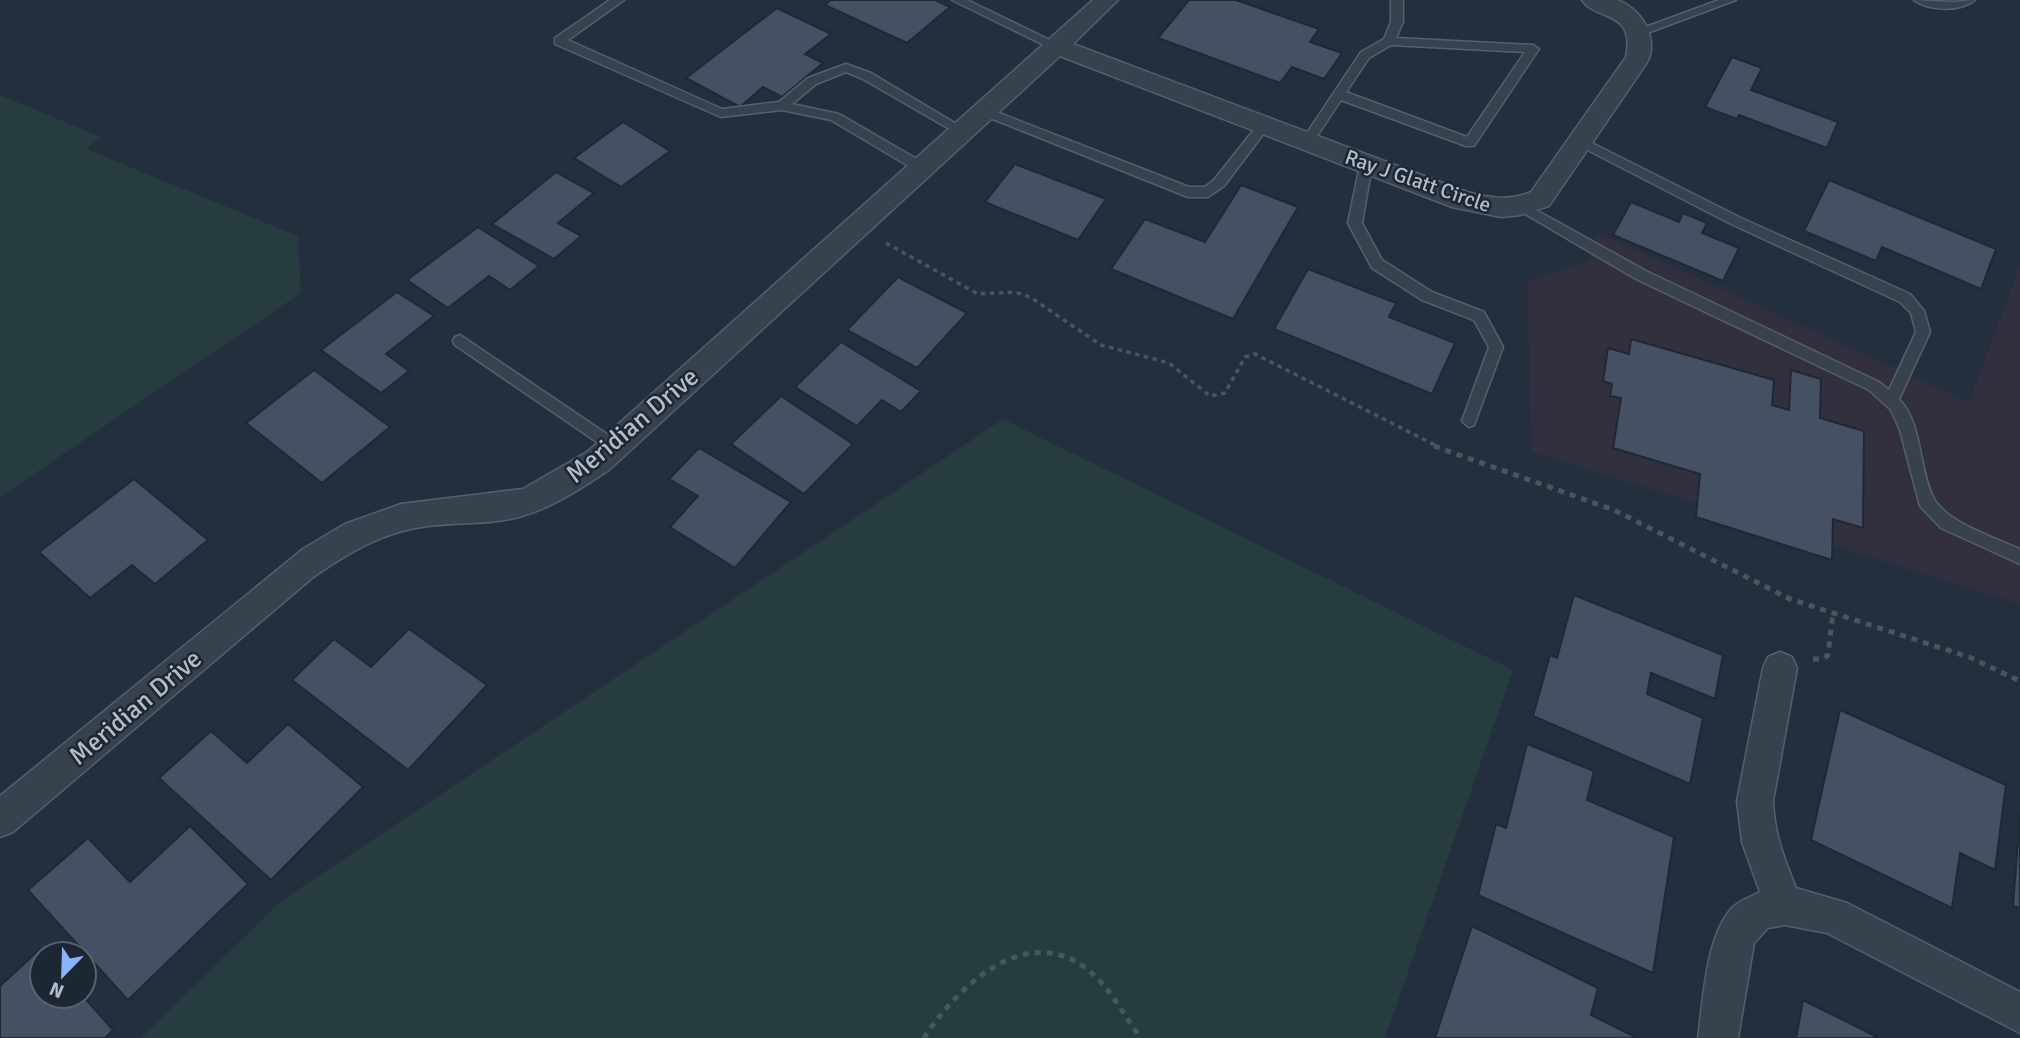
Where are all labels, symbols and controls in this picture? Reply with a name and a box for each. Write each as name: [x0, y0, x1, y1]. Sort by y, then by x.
street label: Ray J Glatt Circle: [1342, 144, 1494, 218]
street label: Meridian Drive: [560, 361, 705, 490]
street label: Meridian Drive: [63, 643, 208, 772]
north arrow: [28, 940, 98, 1010]
text: N: [46, 976, 68, 1003]

